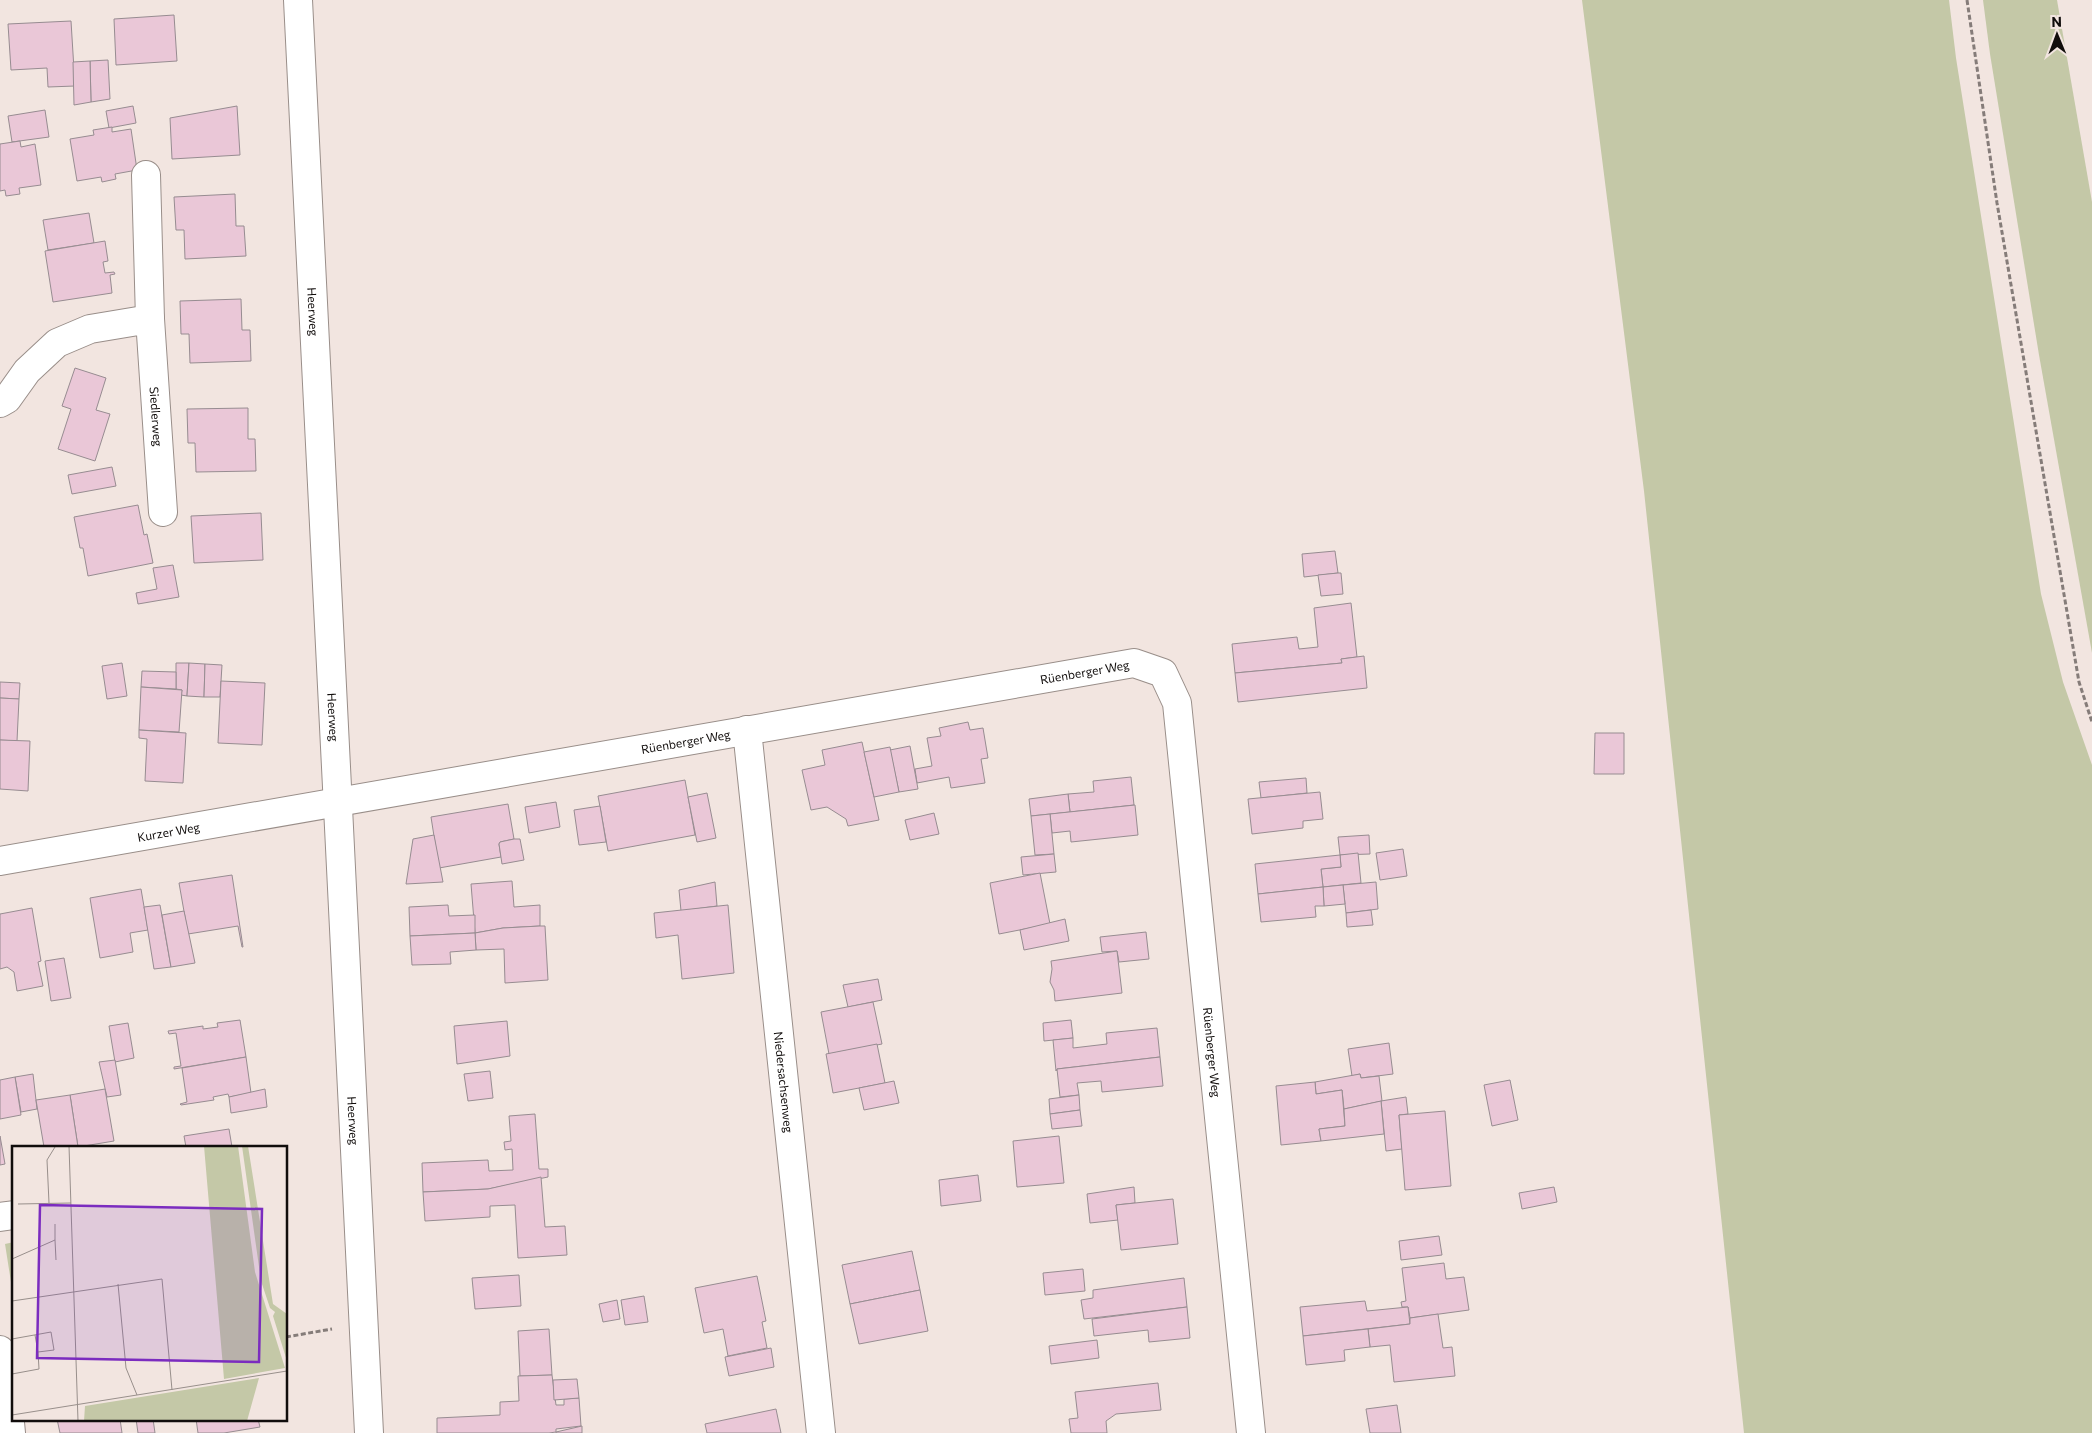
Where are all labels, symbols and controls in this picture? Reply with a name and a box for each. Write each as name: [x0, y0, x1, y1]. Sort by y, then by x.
north arrow: [2032, 10, 2082, 60]
text: N: [2051, 13, 2062, 30]
street label: Heerweg: [305, 287, 322, 337]
street label: Siedlerweg: [148, 386, 166, 447]
street label: Rüenberger Weg: [1039, 657, 1131, 686]
street label: Heerweg: [325, 692, 342, 742]
street label: Rüenberger Weg: [640, 727, 732, 756]
street label: Kurzer Weg: [136, 819, 201, 844]
street label: Rüenberger Weg: [1201, 1007, 1224, 1098]
street label: Niedersachsenweg: [772, 1031, 796, 1134]
street label: Heerweg: [345, 1096, 362, 1146]
inset map: [12, 1146, 288, 1420]

